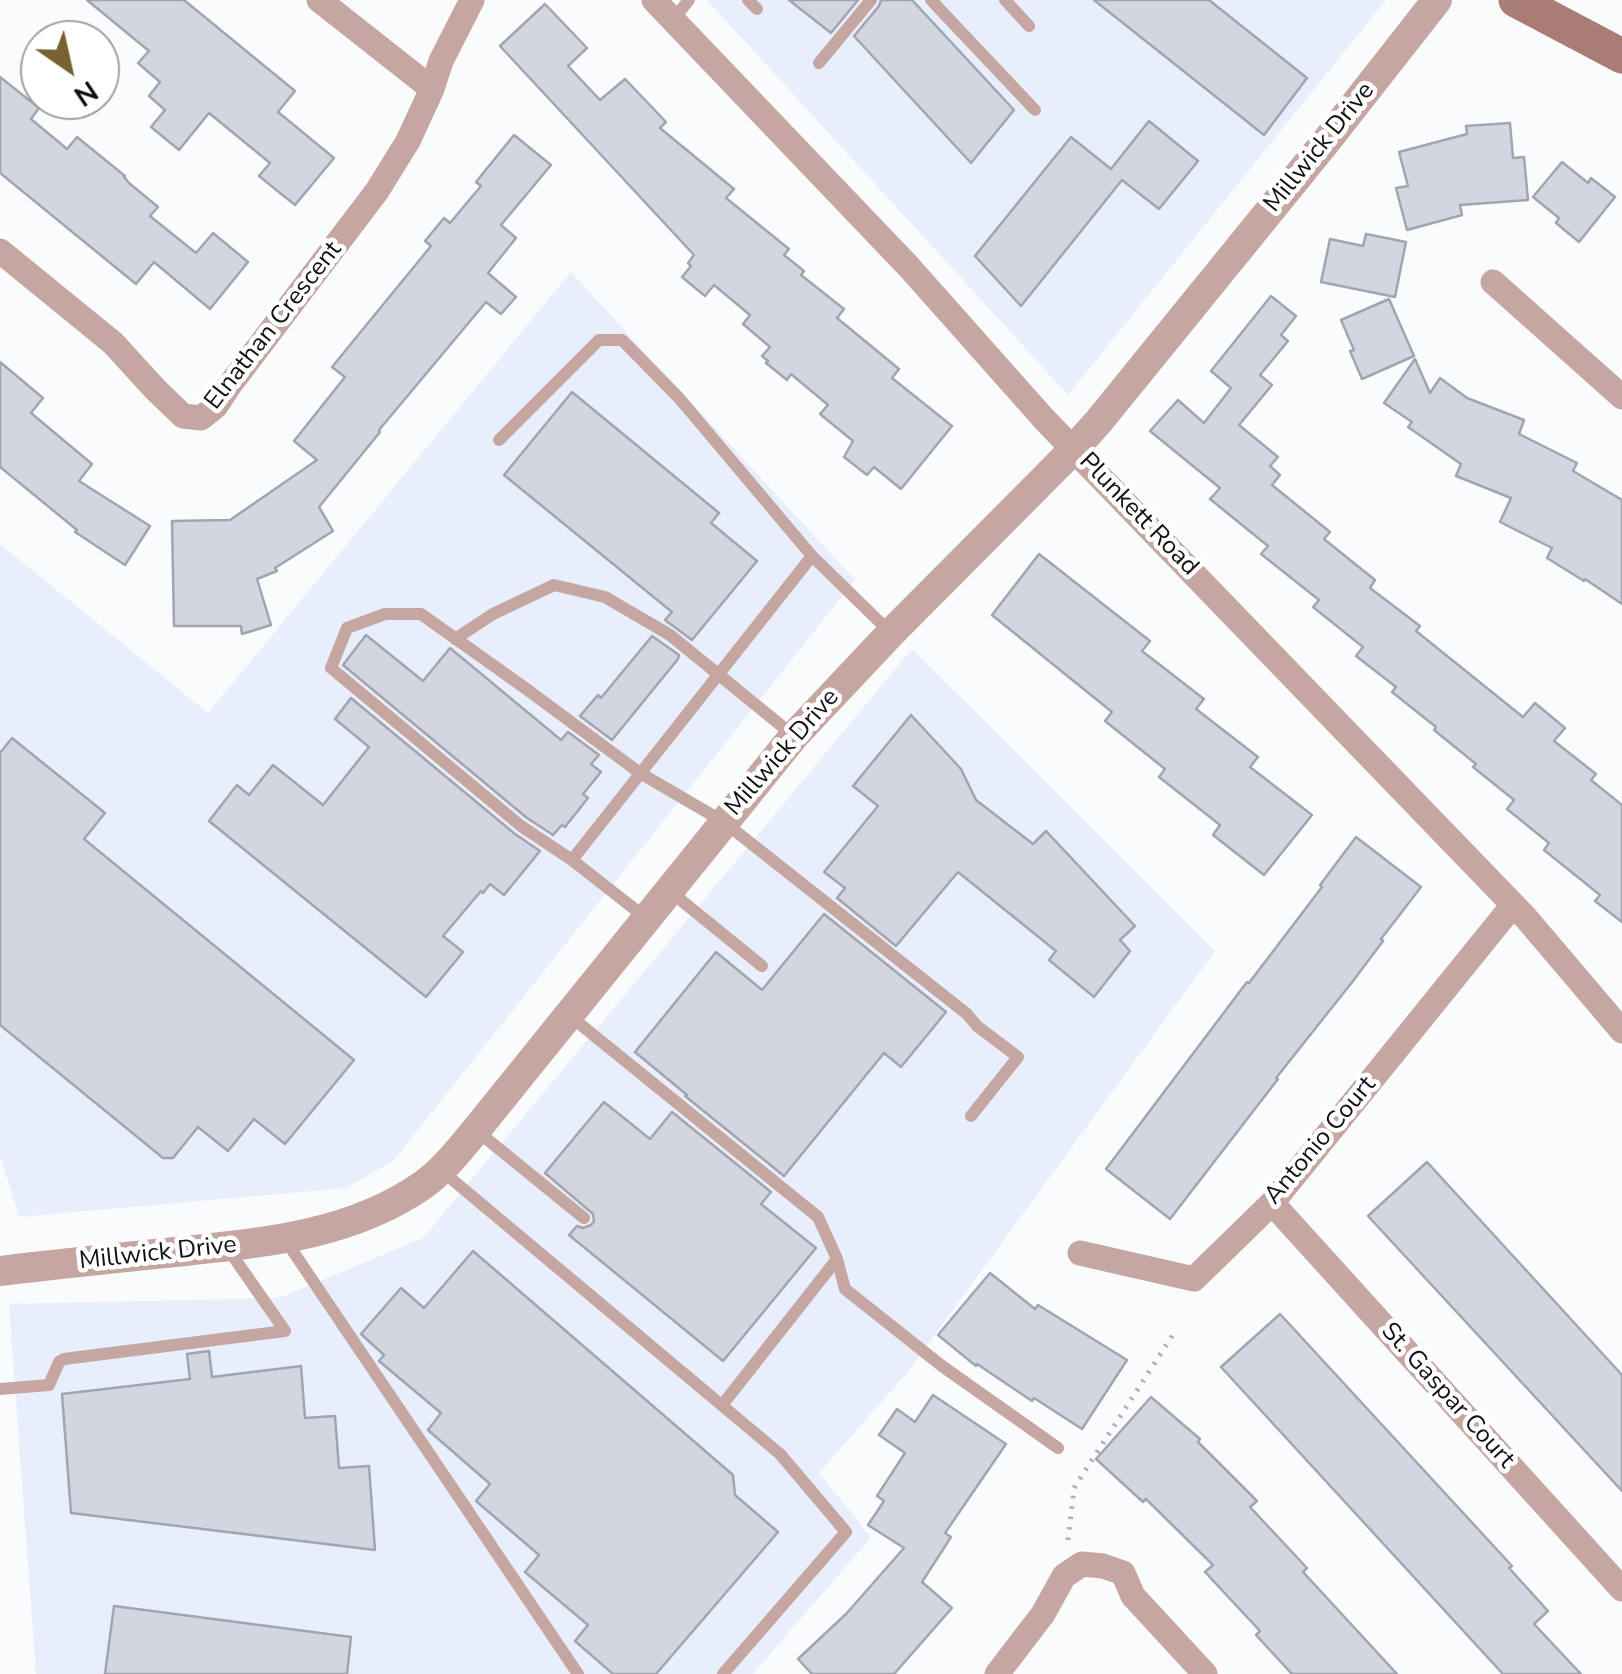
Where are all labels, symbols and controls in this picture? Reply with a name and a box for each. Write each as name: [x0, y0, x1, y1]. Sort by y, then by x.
north arrow: [20, 20, 120, 120]
text: N: [66, 72, 105, 115]
street label: Millwick Drive: [1259, 77, 1381, 219]
street label: Elnathan Crescent: [199, 236, 349, 416]
street label: Plunkett Road: [1072, 448, 1204, 582]
street label: Millwick Drive: [720, 683, 846, 823]
street label: Antonio Court: [1259, 1071, 1383, 1211]
street label: Millwick Drive: [78, 1231, 238, 1277]
street label: St. Gaspar Court: [1374, 1317, 1520, 1475]

